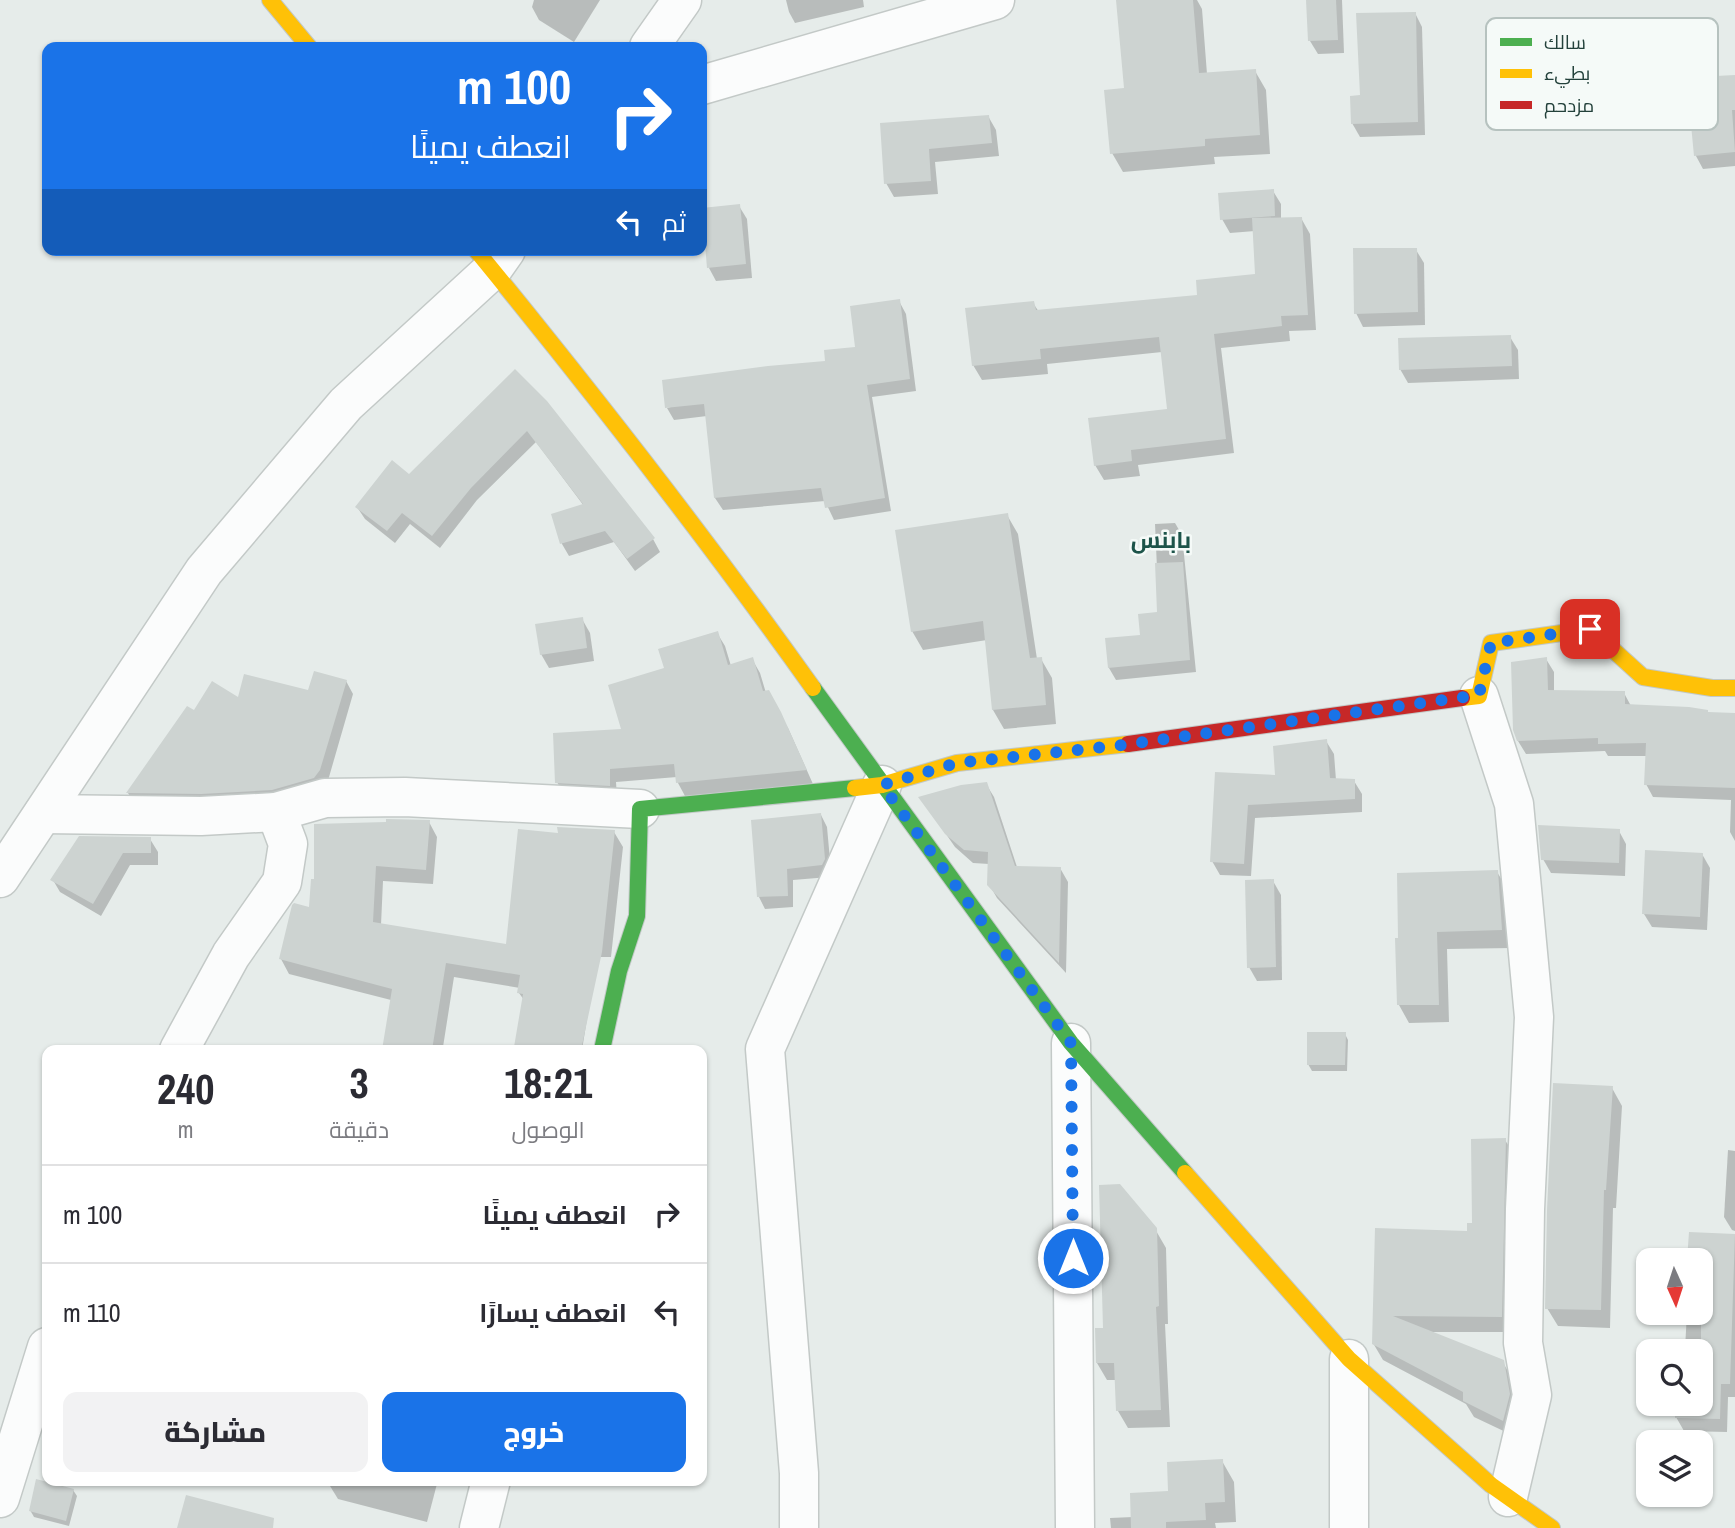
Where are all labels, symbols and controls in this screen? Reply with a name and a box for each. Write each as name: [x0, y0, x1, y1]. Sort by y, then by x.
legend: [1486, 18, 1718, 130]
text: سالك: [1544, 29, 1586, 55]
text: 100 m: [457, 53, 571, 119]
text: بطيء: [1544, 60, 1590, 88]
icon: right: [595, 70, 686, 161]
text: مزدحم: [1544, 92, 1594, 119]
text: انعطف يمينًا: [410, 125, 571, 168]
icon: left: [610, 203, 648, 241]
text: ثم: [662, 205, 686, 240]
district label: بابنس: [1131, 524, 1191, 555]
pin: [1560, 599, 1620, 659]
icon: arrive: [1571, 610, 1609, 648]
text: 3: [350, 1055, 369, 1111]
text: 18:21: [504, 1055, 592, 1111]
text: 240: [157, 1061, 214, 1117]
text: m: [178, 1114, 194, 1145]
text: دقيقة: [329, 1114, 389, 1145]
text: الوصول: [511, 1114, 585, 1145]
icon: right: [648, 1195, 686, 1233]
text: 100 m: [63, 1197, 122, 1232]
text: انعطف يمينًا: [482, 1197, 627, 1232]
position arrow: [1036, 1221, 1110, 1295]
north arrow: [1636, 1248, 1713, 1325]
map controls: [1636, 1248, 1713, 1507]
icon: left: [648, 1293, 686, 1331]
text: 110 m: [63, 1295, 121, 1330]
text: انعطف يسارًا: [479, 1295, 627, 1330]
button: search: [1636, 1339, 1713, 1416]
button: مشاركة: [63, 1392, 368, 1472]
button: خروج: [382, 1392, 686, 1472]
button: layers: [1636, 1430, 1713, 1507]

